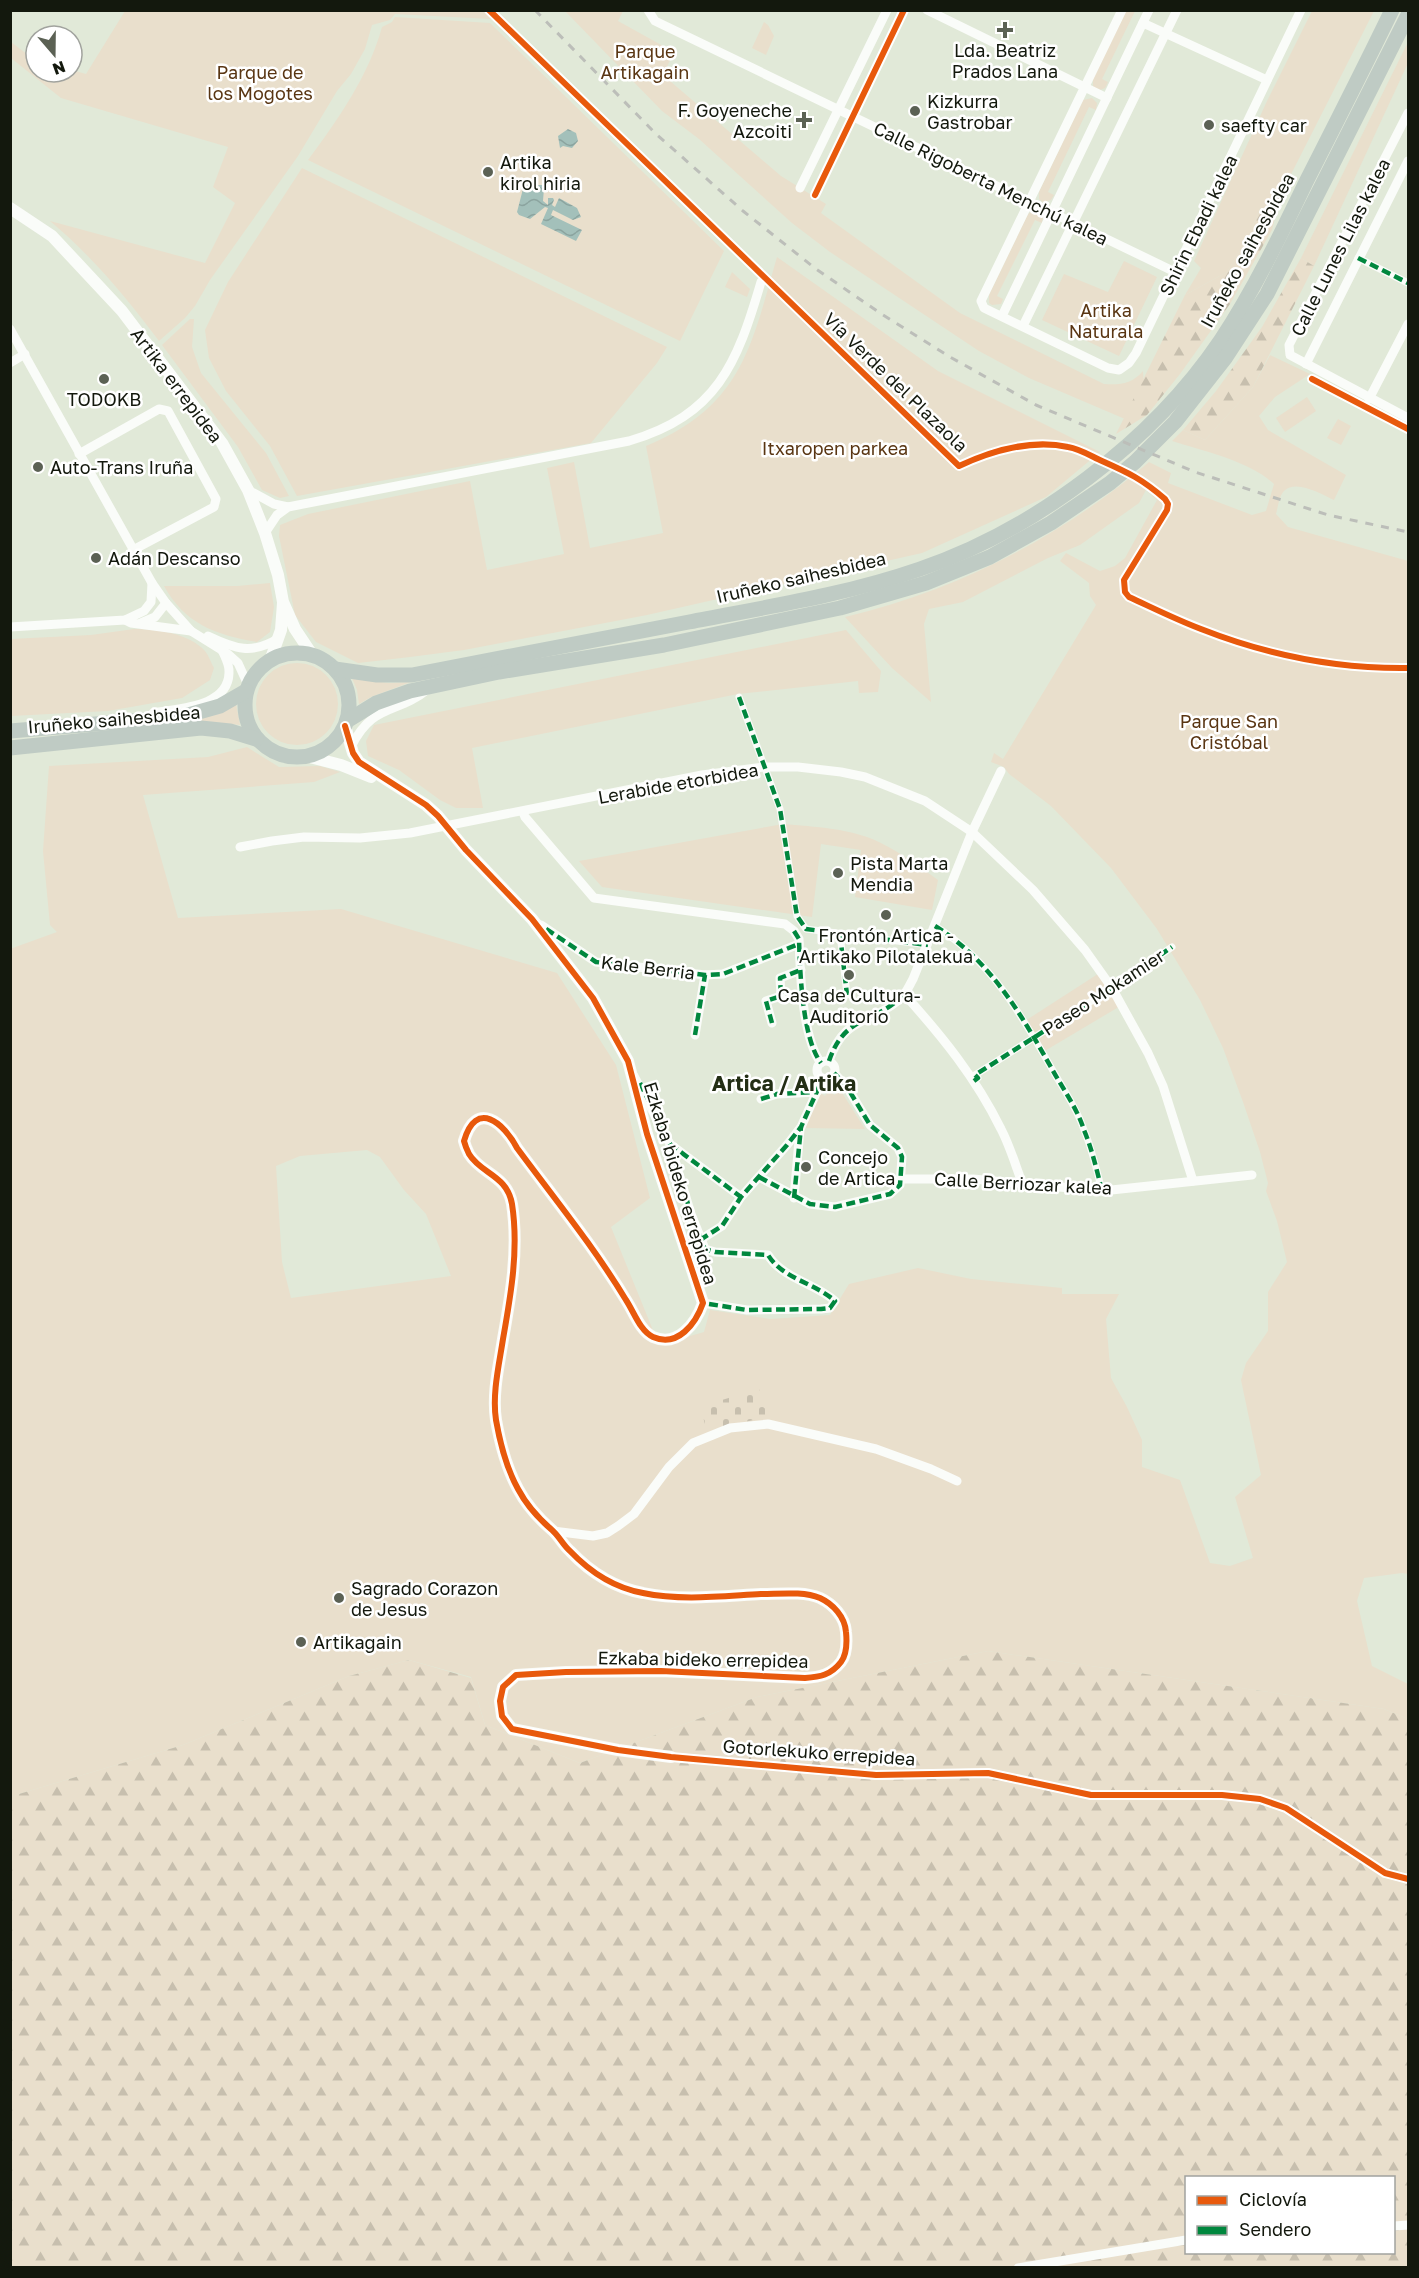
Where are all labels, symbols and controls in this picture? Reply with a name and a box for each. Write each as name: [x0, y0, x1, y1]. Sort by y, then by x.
marker: Lda. Beatriz Prados Lana: [998, 23, 1012, 37]
north arrow: [24, 24, 84, 84]
place label: Lda. Beatriz Prados Lana: [952, 39, 1058, 82]
park label: Parque Artikagain: [601, 40, 689, 83]
text: N: [50, 57, 68, 80]
park label: Parque de los Mogotes: [207, 61, 313, 104]
place label: Kizkurra Gastrobar: [927, 90, 1013, 133]
place label: F. Goyeneche Azcoiti: [677, 99, 792, 142]
marker: Kizkurra Gastrobar: [908, 104, 922, 118]
marker: F. Goyeneche Azcoiti: [797, 113, 811, 127]
place label: saefty car: [1221, 114, 1307, 136]
street label: Calle Rigoberta Menchú kalea: [870, 117, 1112, 249]
marker: saefty car: [1202, 118, 1216, 132]
place label: Artika kirol hiria: [500, 151, 581, 194]
street label: Shirin Ebadi kalea: [1154, 151, 1242, 299]
street label: Calle Lunes Lilas kalea: [1286, 154, 1394, 340]
marker: Artika kirol hiria: [481, 165, 495, 179]
street label: Iruñeko saihesbidea: [1195, 169, 1299, 331]
park label: Artika Naturala: [1069, 299, 1143, 342]
street label: Vía Verde del Plazaola: [820, 308, 972, 456]
street label: Artika errepidea: [127, 323, 227, 447]
marker: TODOKB: [97, 372, 111, 386]
place label: TODOKB: [67, 388, 141, 410]
park label: Itxaropen parkea: [762, 437, 908, 459]
place label: Auto-Trans Iruña: [50, 456, 193, 478]
marker: Auto-Trans Iruña: [31, 460, 45, 474]
place label: Adán Descanso: [108, 547, 241, 569]
street label: Iruñeko saihesbidea: [714, 547, 888, 607]
marker: Adán Descanso: [89, 551, 103, 565]
street label: Iruñeko saihesbidea: [27, 700, 201, 738]
park label: Parque San Cristóbal: [1180, 710, 1278, 753]
street label: Lerabide etorbidea: [596, 758, 760, 808]
place label: Pista Marta Mendia: [850, 852, 948, 895]
marker: Pista Marta Mendia: [831, 866, 845, 880]
marker: Frontón Artica - Artikako Pilotalekua: [879, 908, 893, 922]
place label: Frontón Artica - Artikako Pilotalekua: [799, 924, 973, 967]
street label: Paseo Mokamier: [1038, 944, 1168, 1040]
street label: Kale Berria: [600, 950, 696, 984]
marker: Casa de Cultura- Auditorio: [842, 968, 856, 982]
place label: Casa de Cultura- Auditorio: [777, 984, 921, 1027]
district label: Artica / Artika: [712, 1070, 856, 1096]
street label: Ezkaba bideko errepidea: [640, 1079, 722, 1287]
place label: Concejo de Artica: [818, 1146, 895, 1189]
marker: Concejo de Artica: [799, 1160, 813, 1174]
street label: Calle Berriozar kalea: [934, 1167, 1112, 1199]
place label: Sagrado Corazon de Jesus: [351, 1577, 498, 1620]
marker: Sagrado Corazon de Jesus: [332, 1591, 346, 1605]
place label: Artikagain: [313, 1631, 402, 1653]
marker: Artikagain: [294, 1635, 308, 1649]
street label: Ezkaba bideko errepidea: [597, 1646, 809, 1672]
street label: Gotorlekuko errepidea: [722, 1734, 916, 1770]
legend: [1185, 2176, 1395, 2254]
text: Ciclovía: [1239, 2188, 1307, 2210]
text: Sendero: [1239, 2218, 1311, 2240]

